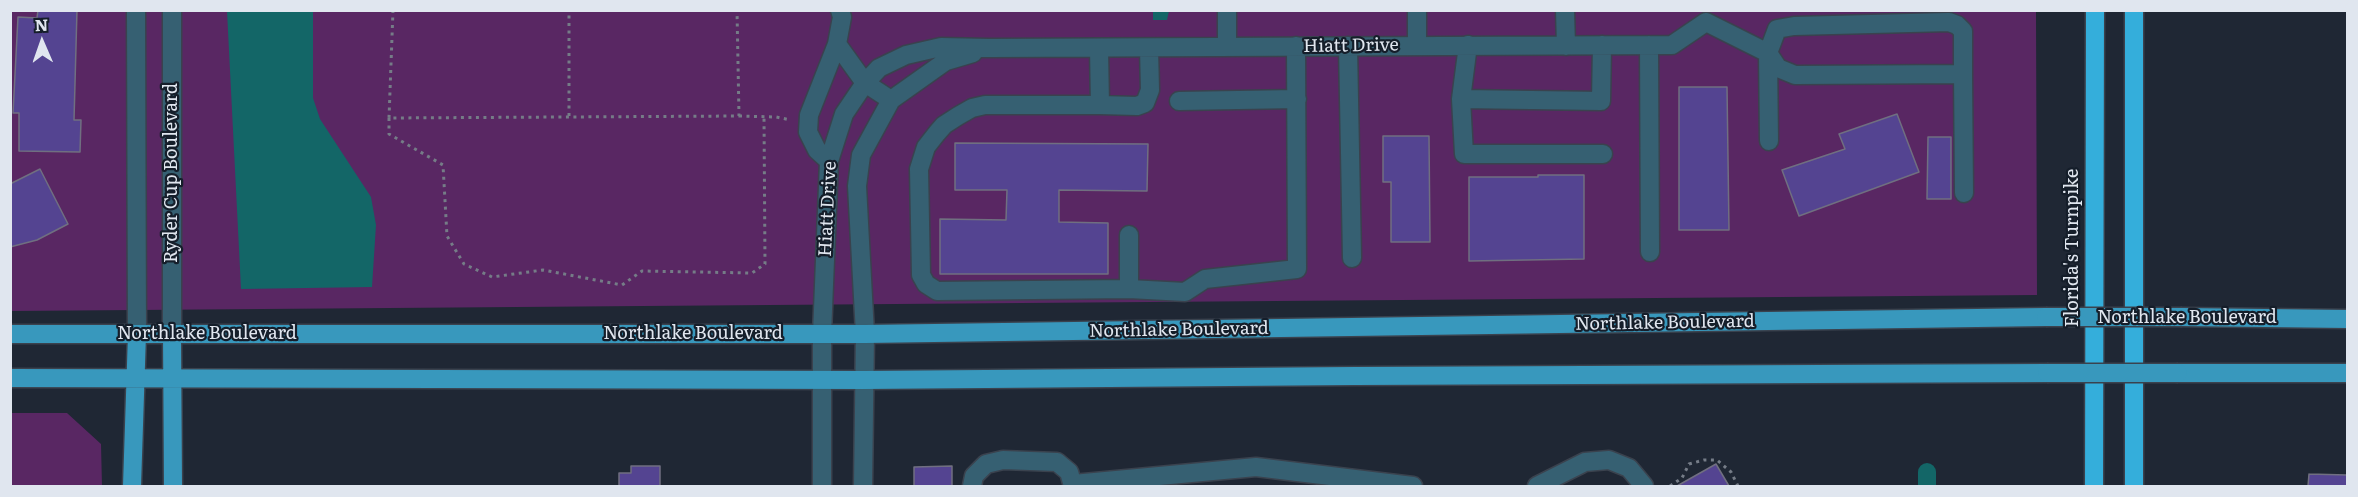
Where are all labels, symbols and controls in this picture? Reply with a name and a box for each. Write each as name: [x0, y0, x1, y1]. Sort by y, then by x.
north arrow: [12, 12, 72, 72]
text: N: [34, 12, 49, 36]
street label: Hiatt Drive: [1303, 34, 1399, 58]
street label: Ryder Cup Boulevard: [161, 83, 183, 263]
street label: Hiatt Drive: [815, 161, 841, 257]
street label: Florida's Turnpike: [2062, 169, 2084, 327]
street label: Northlake Boulevard: [2097, 307, 2277, 329]
street label: Northlake Boulevard: [1575, 311, 1755, 335]
street label: Northlake Boulevard: [1089, 318, 1269, 342]
street label: Northlake Boulevard: [117, 323, 297, 345]
street label: Northlake Boulevard: [603, 323, 783, 345]

